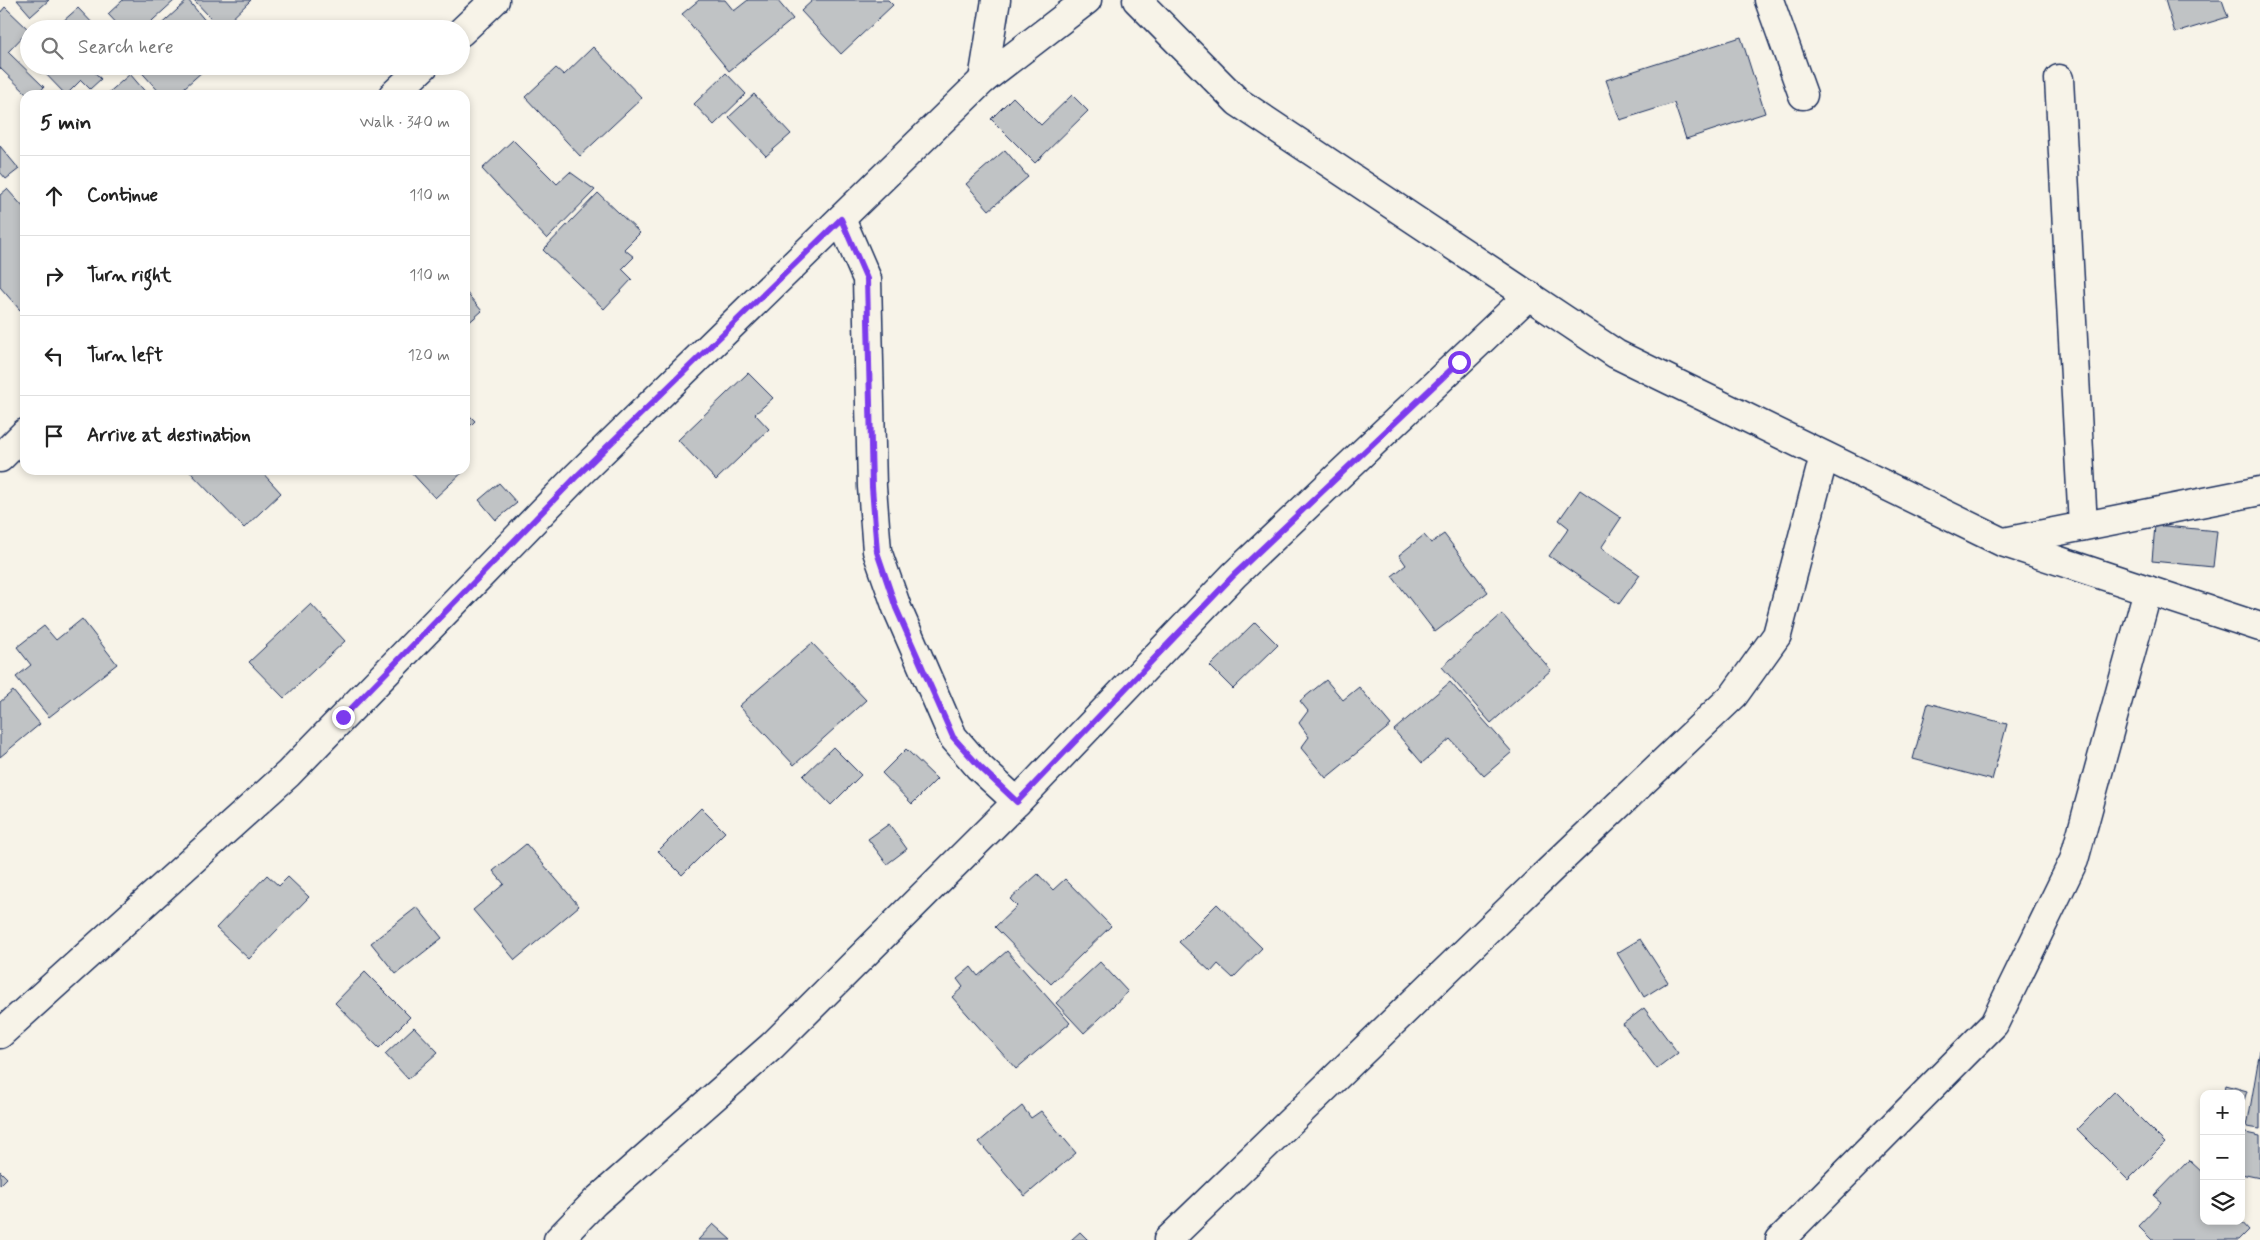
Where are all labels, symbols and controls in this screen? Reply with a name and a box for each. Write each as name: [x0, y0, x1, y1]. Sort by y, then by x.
search box: [20, 20, 470, 75]
icon: search: [38, 34, 66, 62]
text: Search here: [78, 35, 174, 60]
text: 5 min: [40, 109, 92, 137]
text: Walk · 340 m: [360, 112, 450, 133]
icon: ahead: [40, 182, 68, 210]
text: Continue: [87, 183, 158, 208]
text: 110 m: [409, 185, 450, 206]
icon: right: [40, 262, 68, 290]
text: Turn right: [87, 263, 171, 288]
text: 110 m: [409, 265, 450, 286]
icon: left: [40, 342, 68, 370]
text: Turn left: [87, 343, 163, 368]
text: 120 m: [408, 345, 450, 366]
route start: [1448, 351, 1471, 374]
icon: arrive: [40, 422, 68, 450]
text: Arrive at destination: [87, 423, 251, 448]
route end: [332, 706, 355, 729]
map controls: [2200, 1090, 2245, 1225]
button: +: [2200, 1090, 2245, 1135]
button: −: [2200, 1135, 2245, 1180]
button: layers: [2200, 1180, 2245, 1225]

